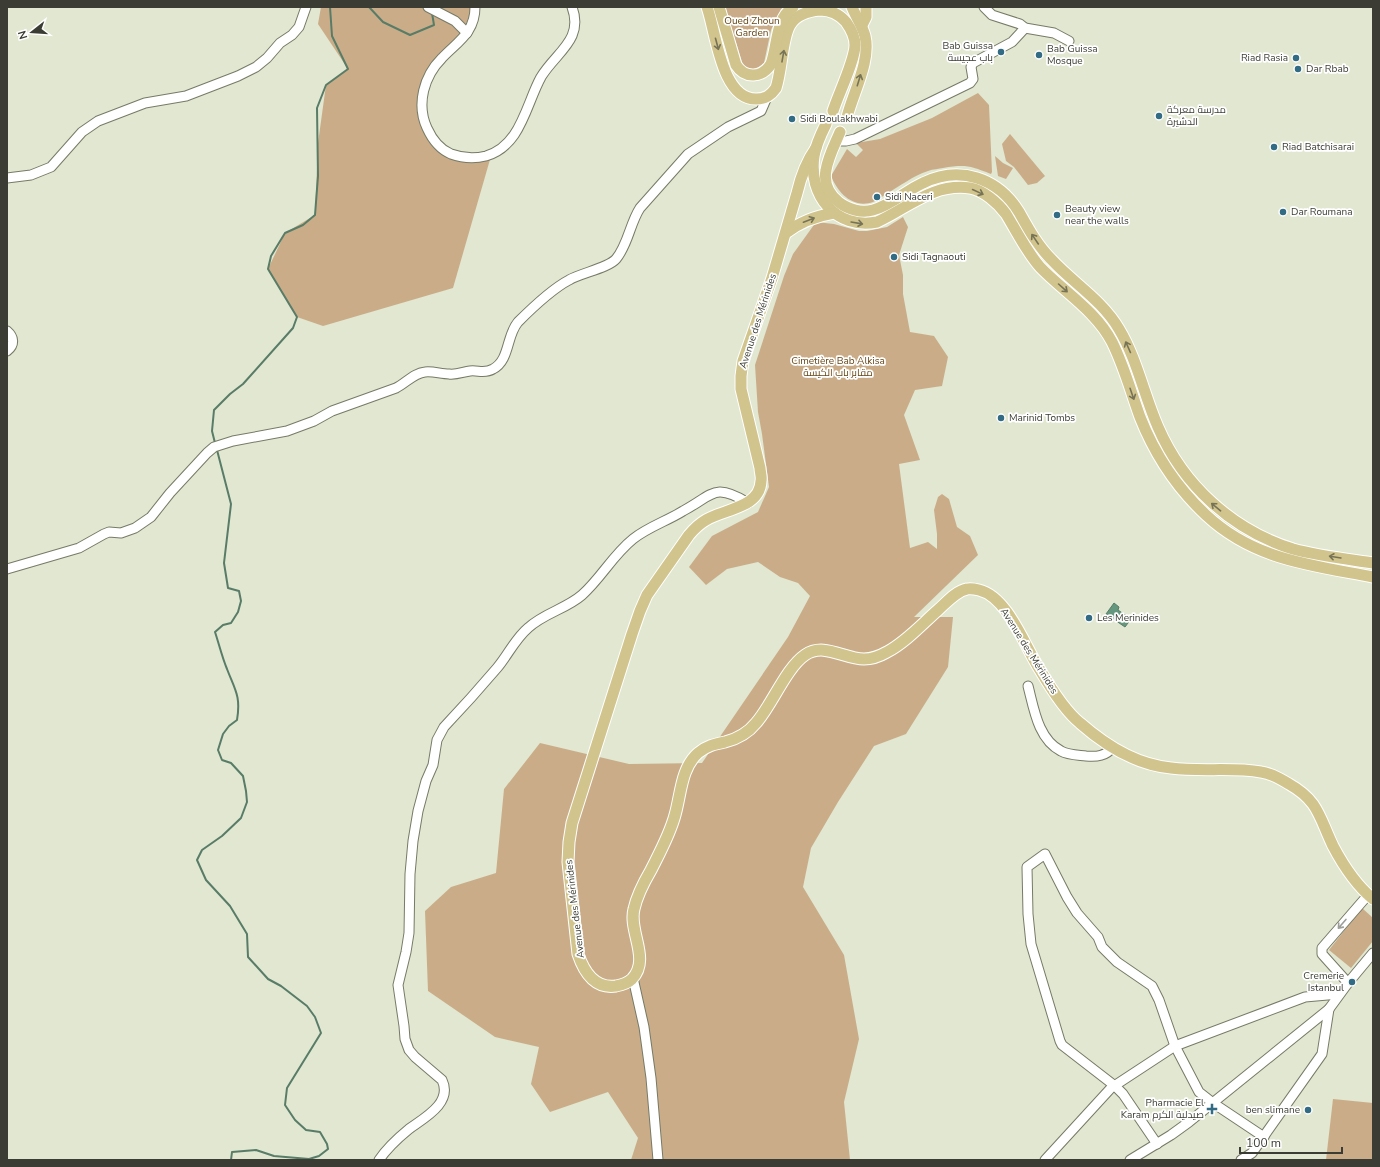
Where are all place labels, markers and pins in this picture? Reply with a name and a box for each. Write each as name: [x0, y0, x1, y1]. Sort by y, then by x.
place label: Bab Guissa باب عجيسة: [942, 39, 993, 65]
place label: Bab Guissa Mosque: [1047, 42, 1098, 68]
marker: Bab Guissa باب عجيسة: [996, 47, 1006, 57]
marker: Bab Guissa Mosque: [1034, 50, 1044, 60]
place label: Riad Rasia: [1241, 51, 1288, 65]
marker: Riad Rasia: [1291, 53, 1301, 63]
place label: Dar Rbab: [1306, 62, 1349, 76]
marker: Dar Rbab: [1293, 64, 1303, 74]
place label: مدرسة معركة الدشيرة: [1167, 103, 1226, 129]
marker: مدرسة معركة الدشيرة: [1154, 111, 1164, 121]
place label: Sidi Boulakhwabi: [800, 112, 878, 126]
marker: Sidi Boulakhwabi: [787, 114, 797, 124]
place label: Riad Batchisarai: [1282, 140, 1354, 154]
marker: Riad Batchisarai: [1269, 142, 1279, 152]
place label: Sidi Naceri: [885, 190, 933, 204]
marker: Sidi Naceri: [872, 192, 882, 202]
place label: Beauty view near the walls: [1065, 202, 1129, 228]
place label: Dar Roumana: [1291, 205, 1352, 219]
marker: Dar Roumana: [1278, 207, 1288, 217]
marker: Beauty view near the walls: [1052, 210, 1062, 220]
place label: Sidi Tagnaouti: [902, 250, 966, 264]
marker: Sidi Tagnaouti: [889, 252, 899, 262]
place label: Marinid Tombs: [1009, 411, 1075, 425]
marker: Marinid Tombs: [996, 413, 1006, 423]
place label: Les Merinides: [1097, 611, 1159, 625]
marker: Les Merinides: [1084, 613, 1094, 623]
place label: Cremerie Istanbul: [1303, 969, 1344, 995]
marker: Cremerie Istanbul: [1347, 977, 1357, 987]
place label: Pharmacie El Karam صيدلية الكرم: [1121, 1096, 1204, 1122]
place label: ben slimane: [1246, 1103, 1300, 1117]
marker: Pharmacie El Karam صيدلية الكرم: [1207, 1104, 1217, 1114]
marker: ben slimane: [1303, 1105, 1313, 1115]

